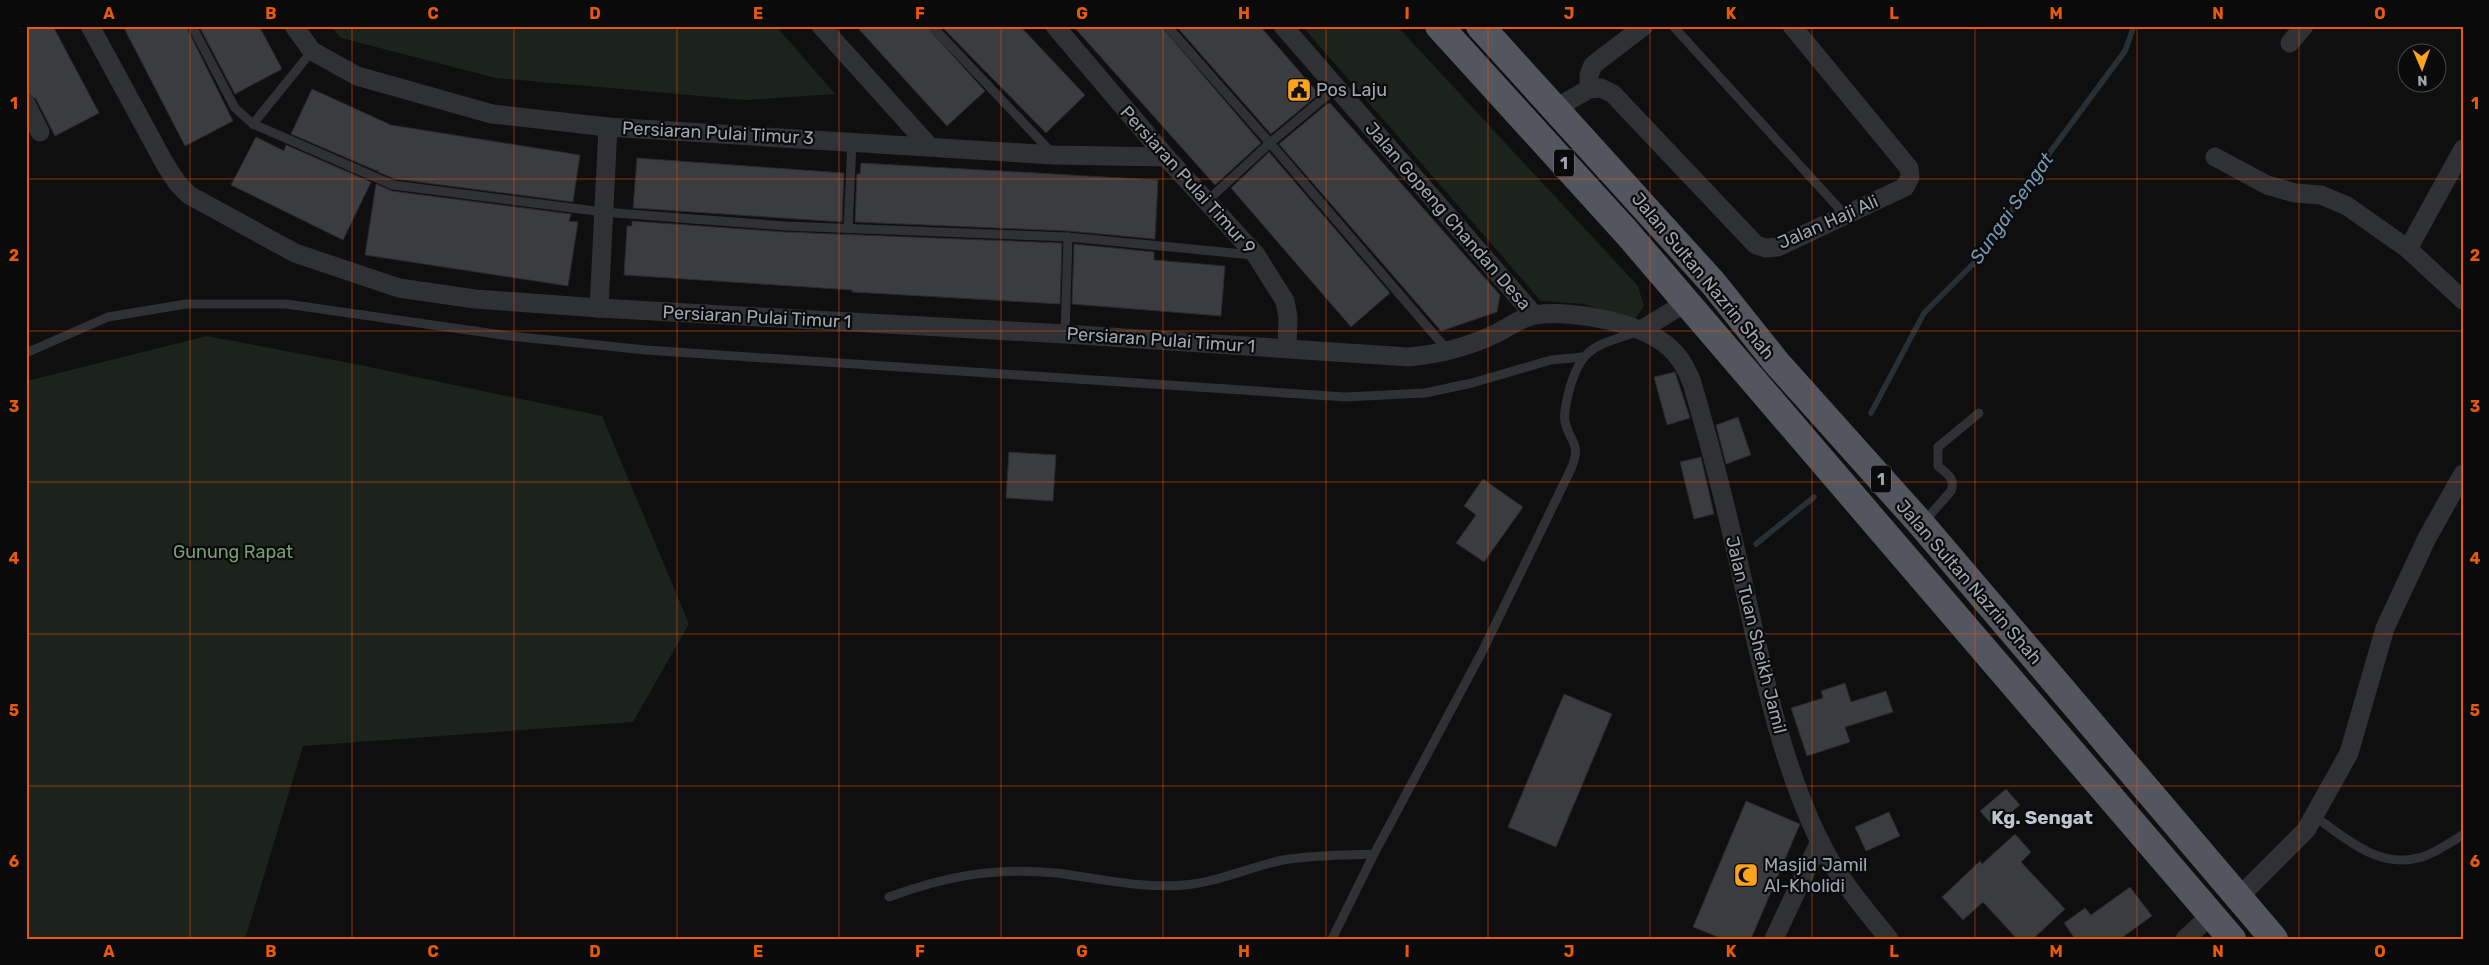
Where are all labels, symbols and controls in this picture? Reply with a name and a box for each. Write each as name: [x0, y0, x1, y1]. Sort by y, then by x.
text: A: [103, 4, 115, 23]
text: B: [265, 4, 277, 23]
text: C: [427, 4, 439, 23]
text: D: [589, 4, 601, 23]
text: E: [753, 4, 763, 23]
text: F: [915, 4, 925, 23]
text: G: [1076, 4, 1088, 23]
text: H: [1238, 4, 1250, 23]
text: I: [1404, 4, 1410, 23]
text: J: [1564, 4, 1574, 23]
text: K: [1726, 4, 1737, 23]
text: L: [1889, 4, 1899, 23]
text: M: [2049, 4, 2063, 23]
text: N: [2212, 4, 2224, 23]
text: O: [2374, 4, 2386, 23]
north arrow: [2396, 42, 2446, 92]
text: N: [2417, 72, 2428, 89]
public building icon: Pos Laju: [1286, 77, 1312, 103]
place label: Pos Laju: [1316, 79, 1387, 101]
text: 1: [10, 94, 18, 113]
text: 1: [2471, 94, 2479, 113]
street label: Persiaran Pulai Timur 9: [1116, 101, 1260, 259]
street label: Persiaran Pulai Timur 3: [622, 117, 814, 149]
street label: Jalan Gopeng Chandan Desa: [1360, 118, 1536, 314]
water label: Sungai Sengat: [1965, 148, 2059, 268]
road number: 1: [1554, 150, 1574, 177]
street label: Jalan Sultan Nazrin Shah: [1627, 188, 1779, 364]
street label: Jalan Haji Ali: [1774, 190, 1882, 254]
text: 2: [9, 246, 19, 265]
text: 2: [2470, 246, 2480, 265]
street label: Persiaran Pulai Timur 1: [662, 301, 852, 333]
street label: Persiaran Pulai Timur 1: [1066, 322, 1256, 358]
text: 3: [9, 397, 19, 416]
text: 3: [2470, 397, 2480, 416]
road number: 1: [1871, 466, 1891, 492]
street label: Jalan Sultan Nazrin Shah: [1892, 495, 2046, 669]
street label: Jalan Tuan Sheikh Jamil: [1721, 534, 1791, 736]
park label: Gunung Rapat: [173, 541, 293, 563]
text: 4: [9, 549, 20, 568]
text: 4: [2470, 549, 2481, 568]
text: 5: [9, 701, 19, 720]
text: 5: [2470, 701, 2480, 720]
district label: Kg. Sengat: [1991, 806, 2093, 829]
text: 6: [9, 852, 19, 871]
text: 6: [2470, 852, 2480, 871]
place label: Masjid Jamil Al-Kholidi: [1764, 854, 1867, 897]
mosque icon: Masjid Jamil Al-Kholidi: [1733, 862, 1759, 888]
text: A: [103, 942, 115, 961]
text: B: [265, 942, 277, 961]
text: C: [427, 942, 439, 961]
text: D: [589, 942, 601, 961]
text: E: [753, 942, 763, 961]
text: F: [915, 942, 925, 961]
text: G: [1076, 942, 1088, 961]
text: H: [1238, 942, 1250, 961]
text: I: [1404, 942, 1410, 961]
text: J: [1564, 942, 1574, 961]
text: K: [1726, 942, 1737, 961]
text: L: [1889, 942, 1899, 961]
text: M: [2049, 942, 2063, 961]
text: N: [2212, 942, 2224, 961]
text: O: [2374, 942, 2386, 961]

